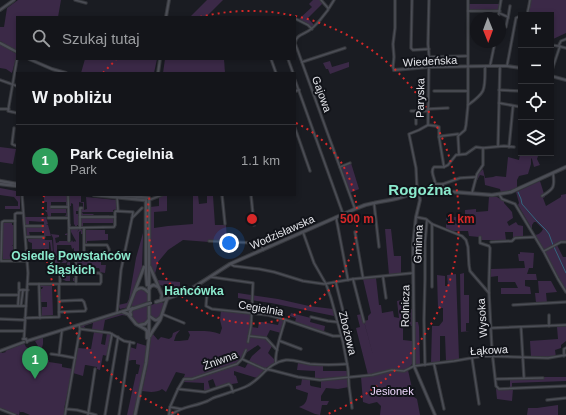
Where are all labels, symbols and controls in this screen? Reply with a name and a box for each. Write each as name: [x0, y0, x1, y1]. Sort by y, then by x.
north arrow: [470, 12, 506, 48]
map controls: [518, 12, 554, 156]
button: +: [518, 12, 554, 48]
search box: [16, 16, 296, 60]
icon: search: [30, 27, 52, 49]
text: Szukaj tutaj: [62, 30, 140, 47]
button: −: [518, 48, 554, 84]
street label: Wiedeńska: [403, 54, 458, 68]
street label: Gajowa: [310, 74, 334, 114]
street label: Paryska: [414, 77, 426, 118]
button: locate: [518, 84, 554, 120]
text: W pobliżu: [32, 88, 112, 107]
button: layers: [518, 120, 554, 156]
text: Park Cegielnia: [70, 145, 173, 162]
text: 1: [41, 153, 49, 168]
text: 1.1 km: [241, 153, 280, 168]
text: Park: [70, 162, 97, 177]
district label: Rogoźna: [388, 181, 452, 198]
centre of rings: [245, 212, 259, 226]
street label: Wodzisławska: [248, 212, 317, 252]
text: 500 m: [340, 212, 374, 226]
text: 1 km: [447, 212, 475, 226]
street label: Gminna: [411, 224, 425, 263]
your location: [219, 233, 239, 253]
district label: Osiedle Powstańców Śląskich: [11, 249, 131, 277]
district label: Hańcówka: [164, 284, 224, 298]
street label: Rolnicza: [399, 284, 411, 327]
street label: Wysoka: [475, 297, 489, 338]
street label: Cegielnia: [237, 298, 285, 318]
street label: Zbożowa: [337, 310, 359, 357]
street label: Łąkowa: [470, 343, 509, 357]
pin: 1: [22, 346, 48, 379]
street label: Żniwna: [201, 348, 240, 372]
park label: Jesionek: [370, 385, 414, 397]

